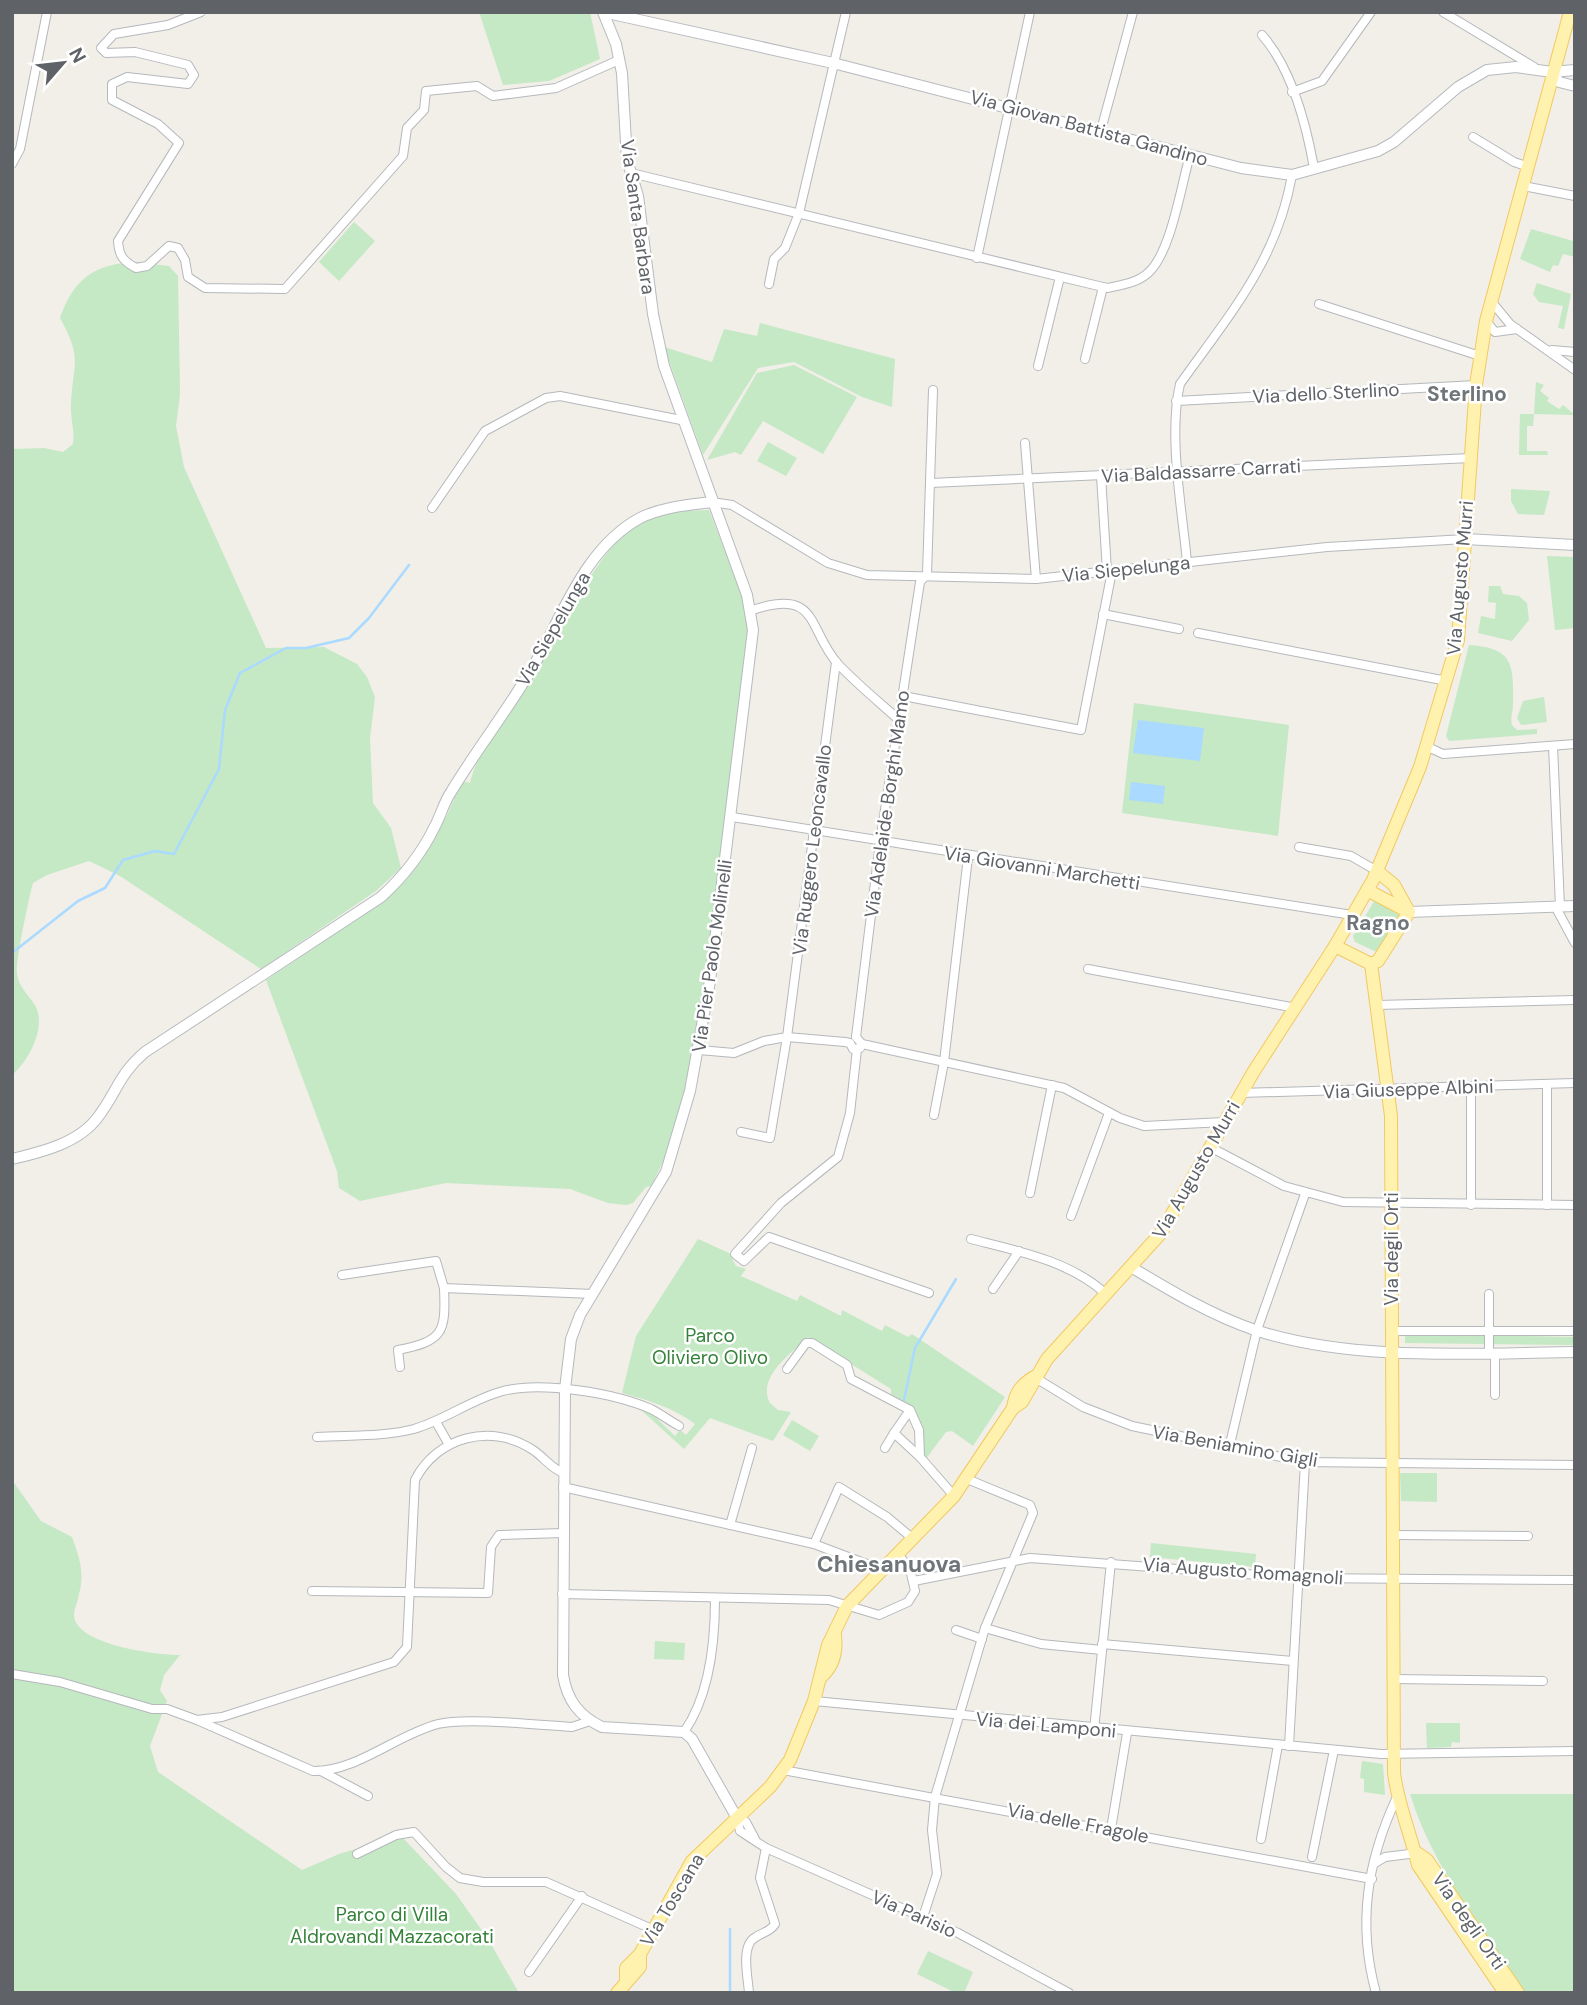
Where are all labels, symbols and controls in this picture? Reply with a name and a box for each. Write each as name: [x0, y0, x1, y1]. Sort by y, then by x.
north arrow: [28, 28, 98, 98]
text: N: [63, 43, 92, 67]
street label: Via Giovan Battista Gandino: [967, 84, 1211, 172]
street label: Via Santa Barbara: [615, 138, 661, 296]
street label: Via dello Sterlino: [1252, 377, 1400, 409]
district label: Sterlino: [1427, 380, 1507, 408]
street label: Via Baldassarre Carrati: [1100, 453, 1302, 489]
street label: Via Augusto Murri: [1441, 499, 1479, 657]
street label: Via Siepelunga: [1061, 550, 1191, 588]
street label: Via Siepelunga: [510, 567, 596, 691]
street label: Via Adelaide Borghi Mamo: [859, 689, 915, 919]
street label: Via Ruggero Leoncavallo: [787, 743, 837, 957]
street label: Via Giovanni Marchetti: [942, 840, 1142, 896]
street label: Via Pier Paolo Molinelli: [686, 858, 738, 1054]
district label: Ragno: [1346, 909, 1410, 937]
street label: Via Giuseppe Albini: [1322, 1074, 1494, 1104]
street label: Via Augusto Murri: [1146, 1096, 1246, 1244]
street label: Via degli Orti: [1379, 1192, 1404, 1306]
park label: Parco Oliviero Olivo: [652, 1323, 768, 1370]
street label: Via Beniamino Gigli: [1150, 1419, 1320, 1473]
district label: Chiesanuova: [817, 1549, 961, 1579]
street label: Via Augusto Romagnoli: [1142, 1552, 1344, 1590]
street label: Via dei Lamponi: [975, 1706, 1117, 1744]
street label: Via delle Fragole: [1005, 1797, 1151, 1849]
street label: Via Toscana: [634, 1849, 710, 1951]
street label: Via degli Orti: [1426, 1867, 1512, 1975]
street label: Via Parisio: [868, 1884, 960, 1944]
park label: Parco di Villa Aldrovandi Mazzacorati: [290, 1902, 494, 1949]

